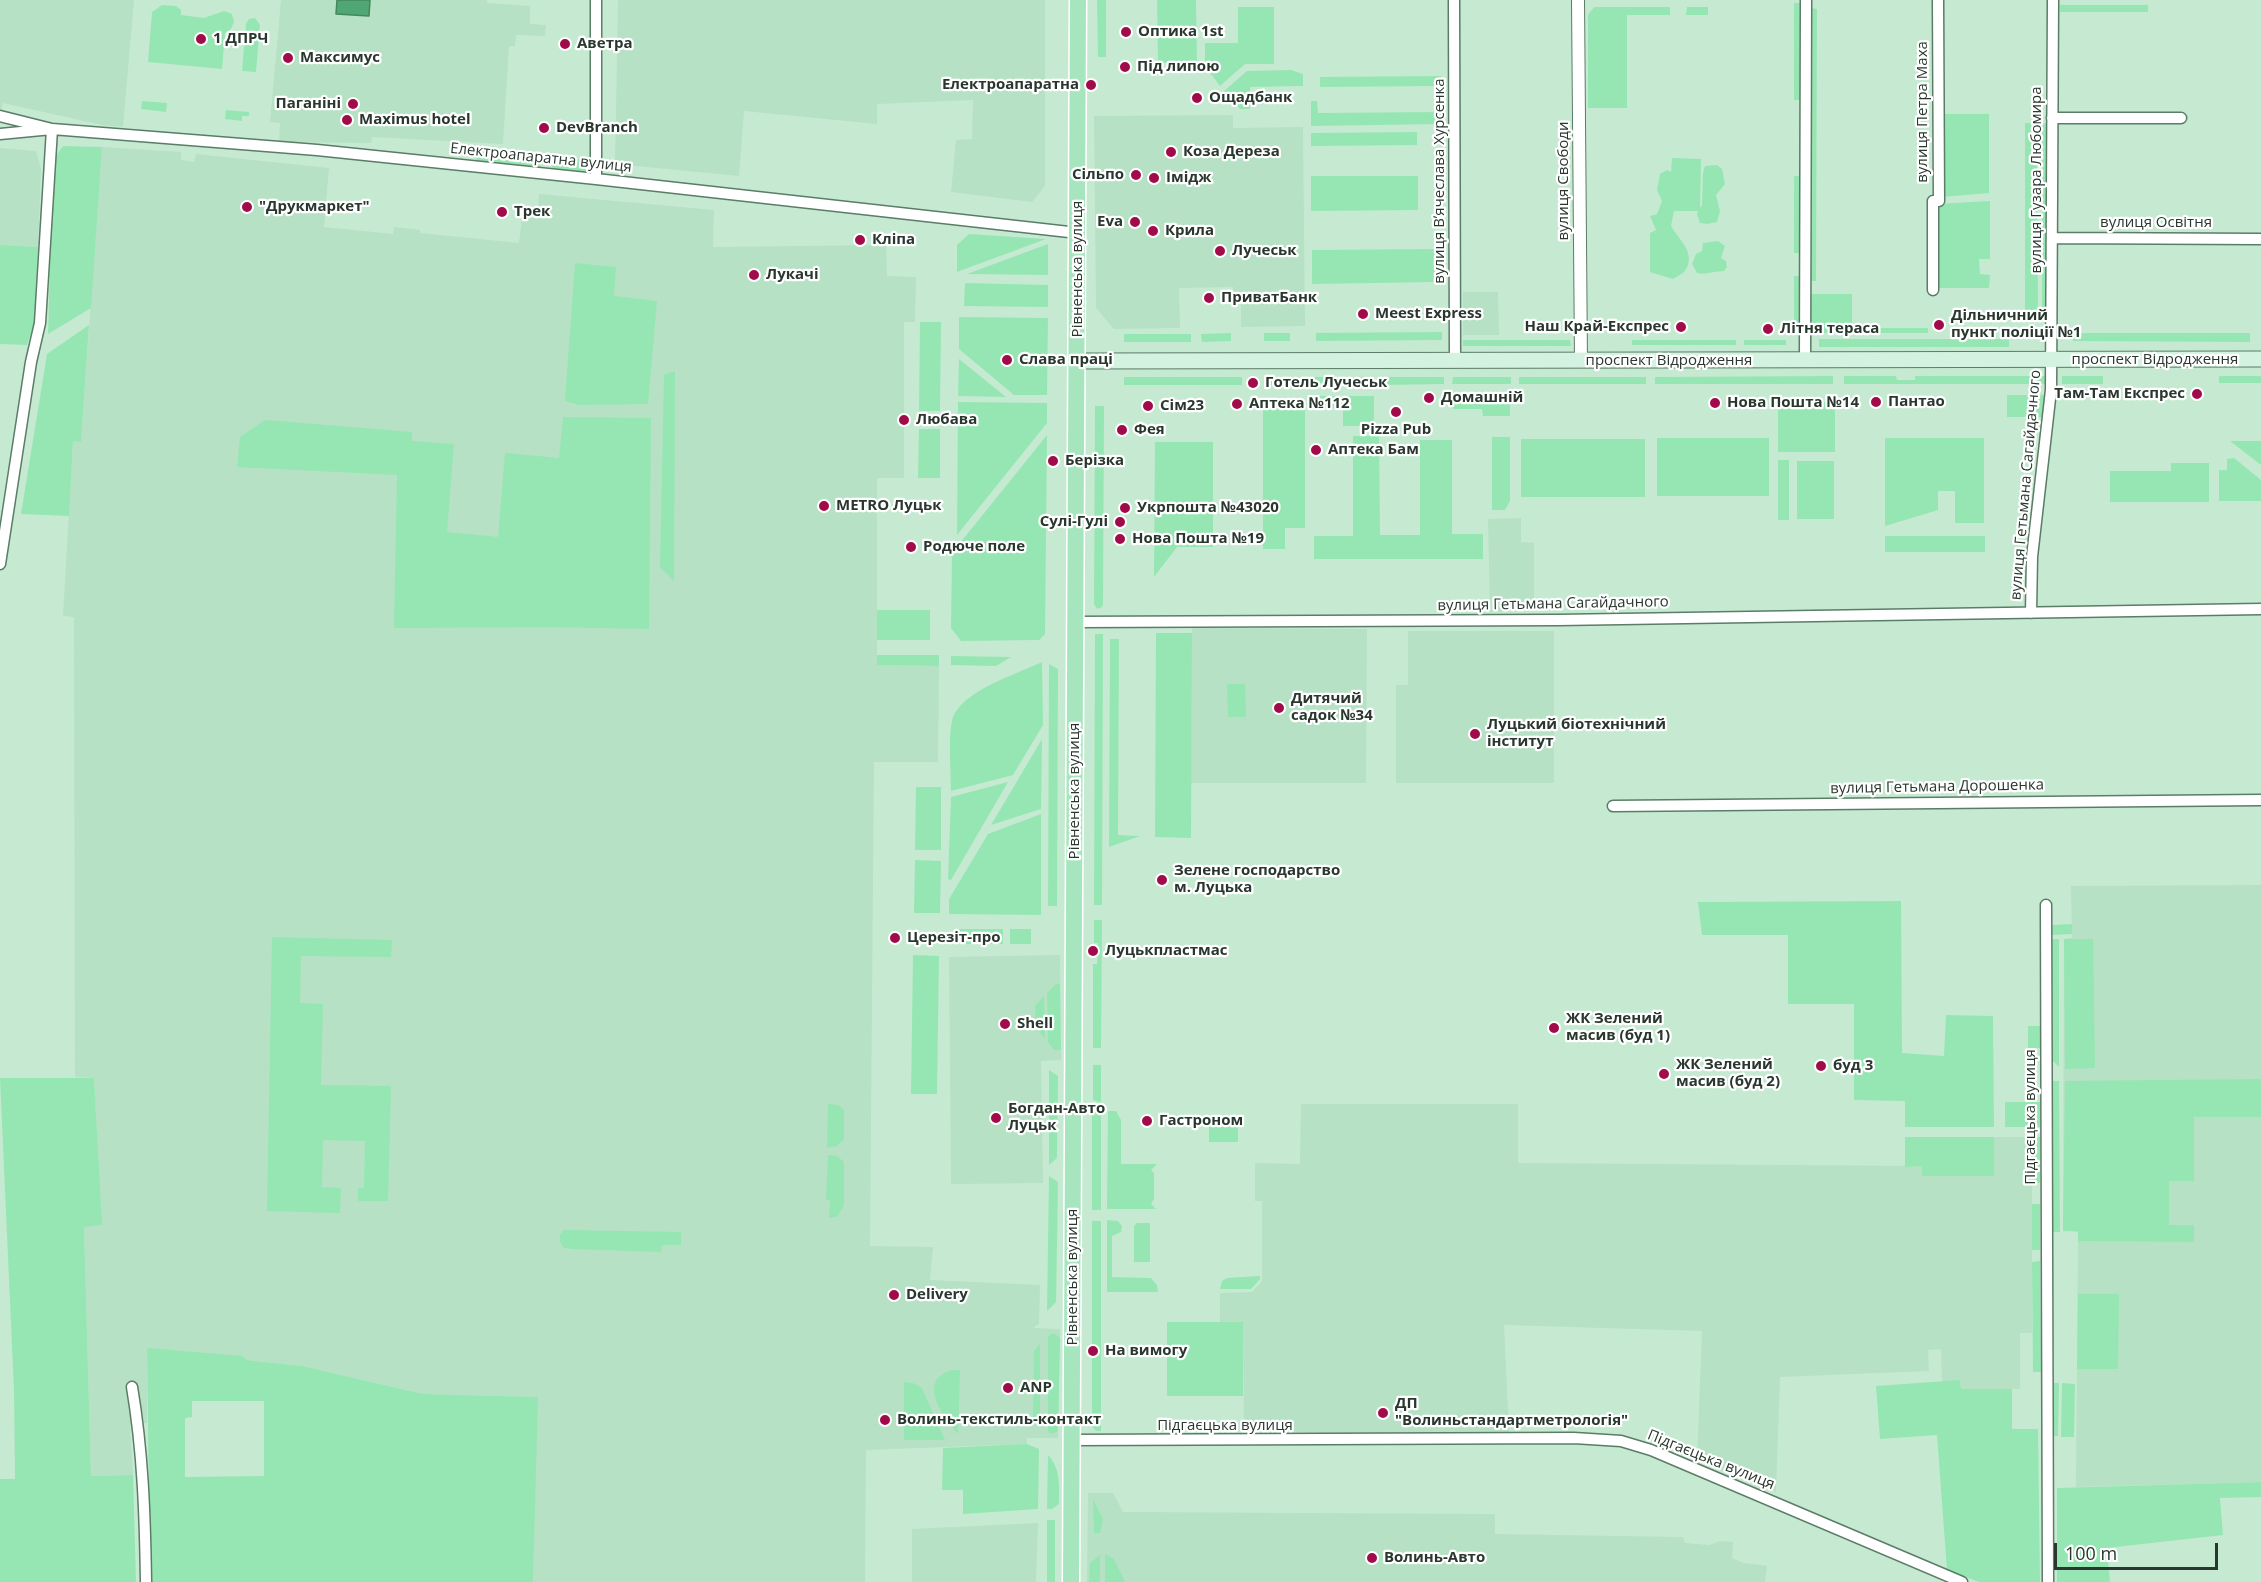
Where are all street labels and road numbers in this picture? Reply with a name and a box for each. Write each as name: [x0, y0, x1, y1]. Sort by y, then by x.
street label: вулиця Петра Маха: [1914, 41, 1932, 183]
street label: вулиця Вʼячеслава Хурсенка: [1431, 78, 1449, 284]
street label: вулиця Гузара Любомира: [2028, 86, 2046, 274]
street label: вулиця Свободи: [1555, 121, 1573, 241]
street label: Електроапаратна вулиця: [449, 140, 633, 176]
street label: Рівненська вулиця: [1069, 201, 1087, 337]
street label: вулиця Освітня: [2100, 214, 2212, 232]
street label: проспект Відродження: [2072, 351, 2238, 369]
street label: проспект Відродження: [1586, 352, 1752, 370]
street label: вулиця Гетьмана Сагайдачного: [2007, 369, 2045, 601]
street label: вулиця Гетьмана Сагайдачного: [1437, 593, 1669, 615]
street label: Рівненська вулиця: [1066, 723, 1084, 859]
street label: вулиця Гетьмана Дорошенка: [1830, 776, 2044, 798]
street label: Підгаєцька вулиця: [2022, 1049, 2040, 1185]
street label: Рівненська вулиця: [1064, 1209, 1082, 1345]
street label: Підгаєцька вулиця: [1157, 1417, 1293, 1435]
street label: Підгаєцька вулиця: [1645, 1426, 1777, 1494]

